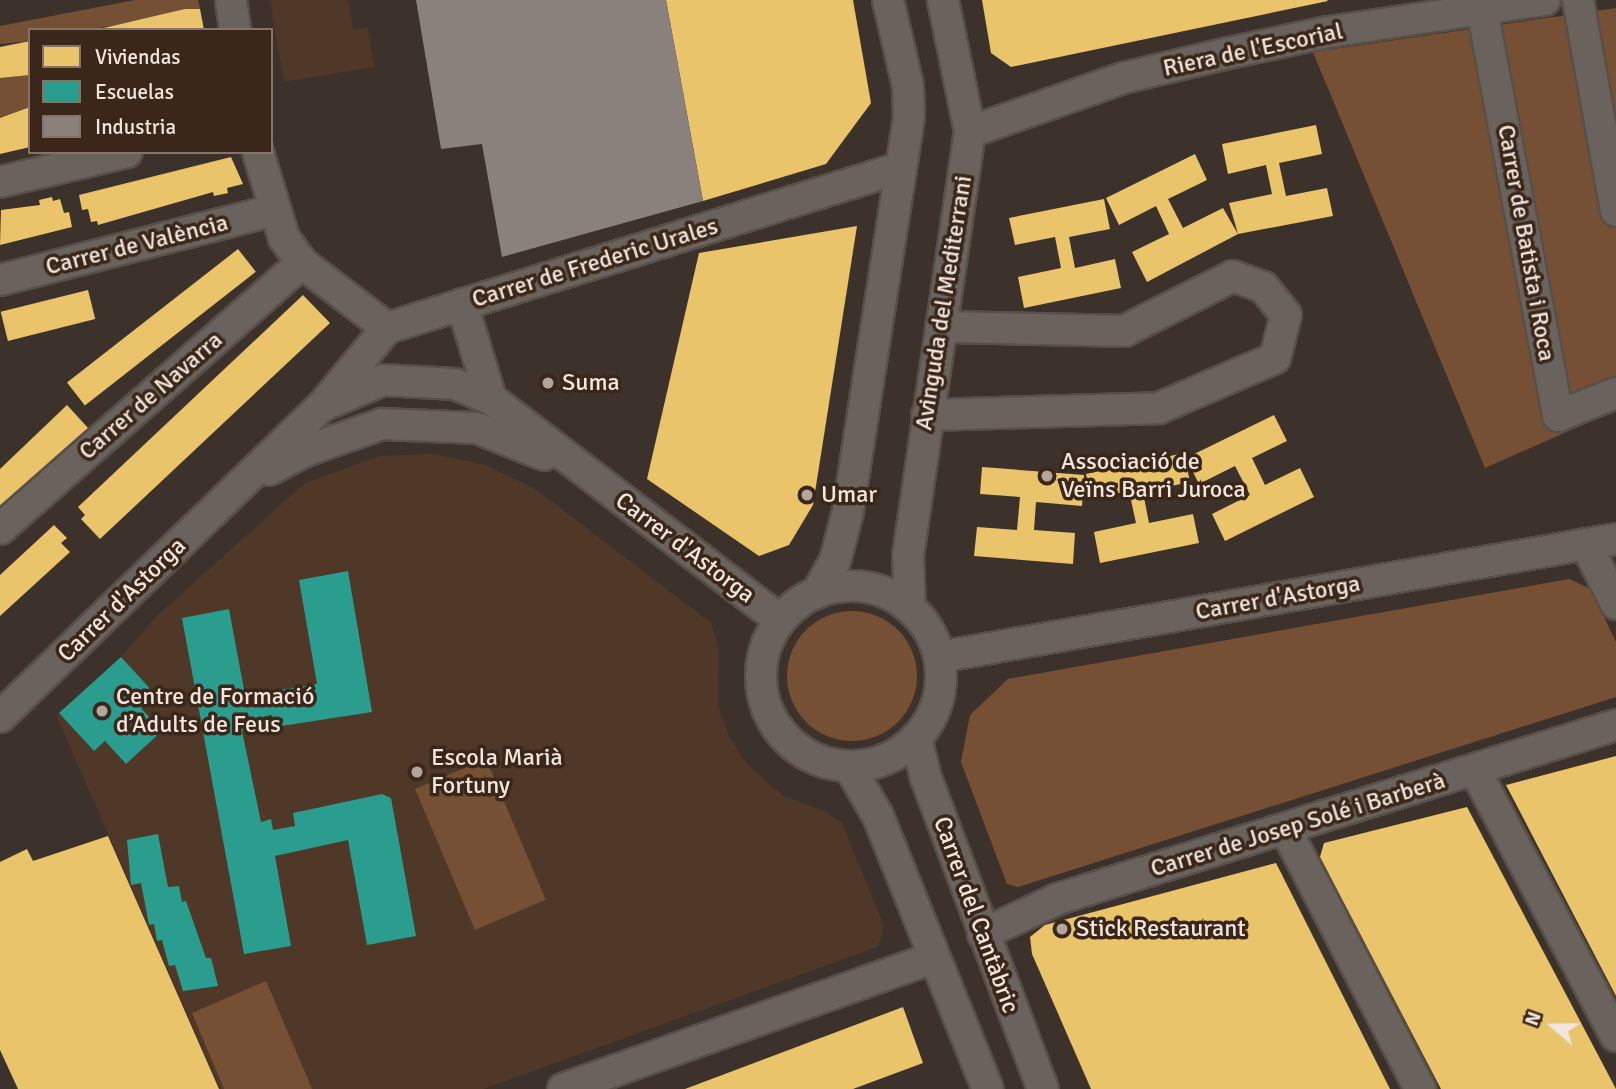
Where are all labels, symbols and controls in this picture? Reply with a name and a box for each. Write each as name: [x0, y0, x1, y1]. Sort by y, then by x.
street label: Riera de l'Escorial: [1161, 17, 1345, 83]
legend: [28, 28, 273, 154]
text: Viviendas: [95, 44, 180, 70]
text: Escuelas: [95, 79, 174, 105]
text: Industria: [95, 114, 176, 140]
street label: Carrer de Batista i Roca: [1491, 123, 1561, 363]
street label: Avinguda del Mediterrani: [910, 174, 978, 432]
street label: Carrer de València: [43, 208, 231, 282]
street label: Carrer de Frederic Urales: [469, 212, 721, 314]
street label: Carrer de Navarra: [73, 326, 229, 466]
place label: Suma: [562, 369, 620, 397]
marker: Suma: [540, 375, 556, 391]
place label: Associació de Veïns Barri Juroca: [1061, 448, 1246, 504]
marker: Associació de Veïns Barri Juroca: [1039, 468, 1055, 484]
place label: Umar: [821, 481, 877, 509]
street label: Carrer d'Astorga: [610, 486, 760, 610]
marker: Umar: [799, 487, 815, 503]
street label: Carrer d'Astorga: [52, 532, 192, 668]
street label: Carrer d'Astorga: [1193, 569, 1363, 627]
place label: Centre de Formació d’Adults de Feus: [116, 683, 314, 739]
marker: Centre de Formació d’Adults de Feus: [94, 703, 110, 719]
place label: Escola Marià Fortuny: [431, 744, 563, 800]
marker: Escola Marià Fortuny: [409, 764, 425, 780]
street label: Carrer de Josep Solé i Barberà: [1147, 766, 1449, 884]
street label: Carrer del Cantàbric: [927, 813, 1025, 1017]
place label: Stick Restaurant: [1076, 915, 1246, 943]
marker: Stick Restaurant: [1054, 921, 1070, 937]
north arrow: [1518, 991, 1588, 1061]
text: N: [1520, 1009, 1547, 1029]

